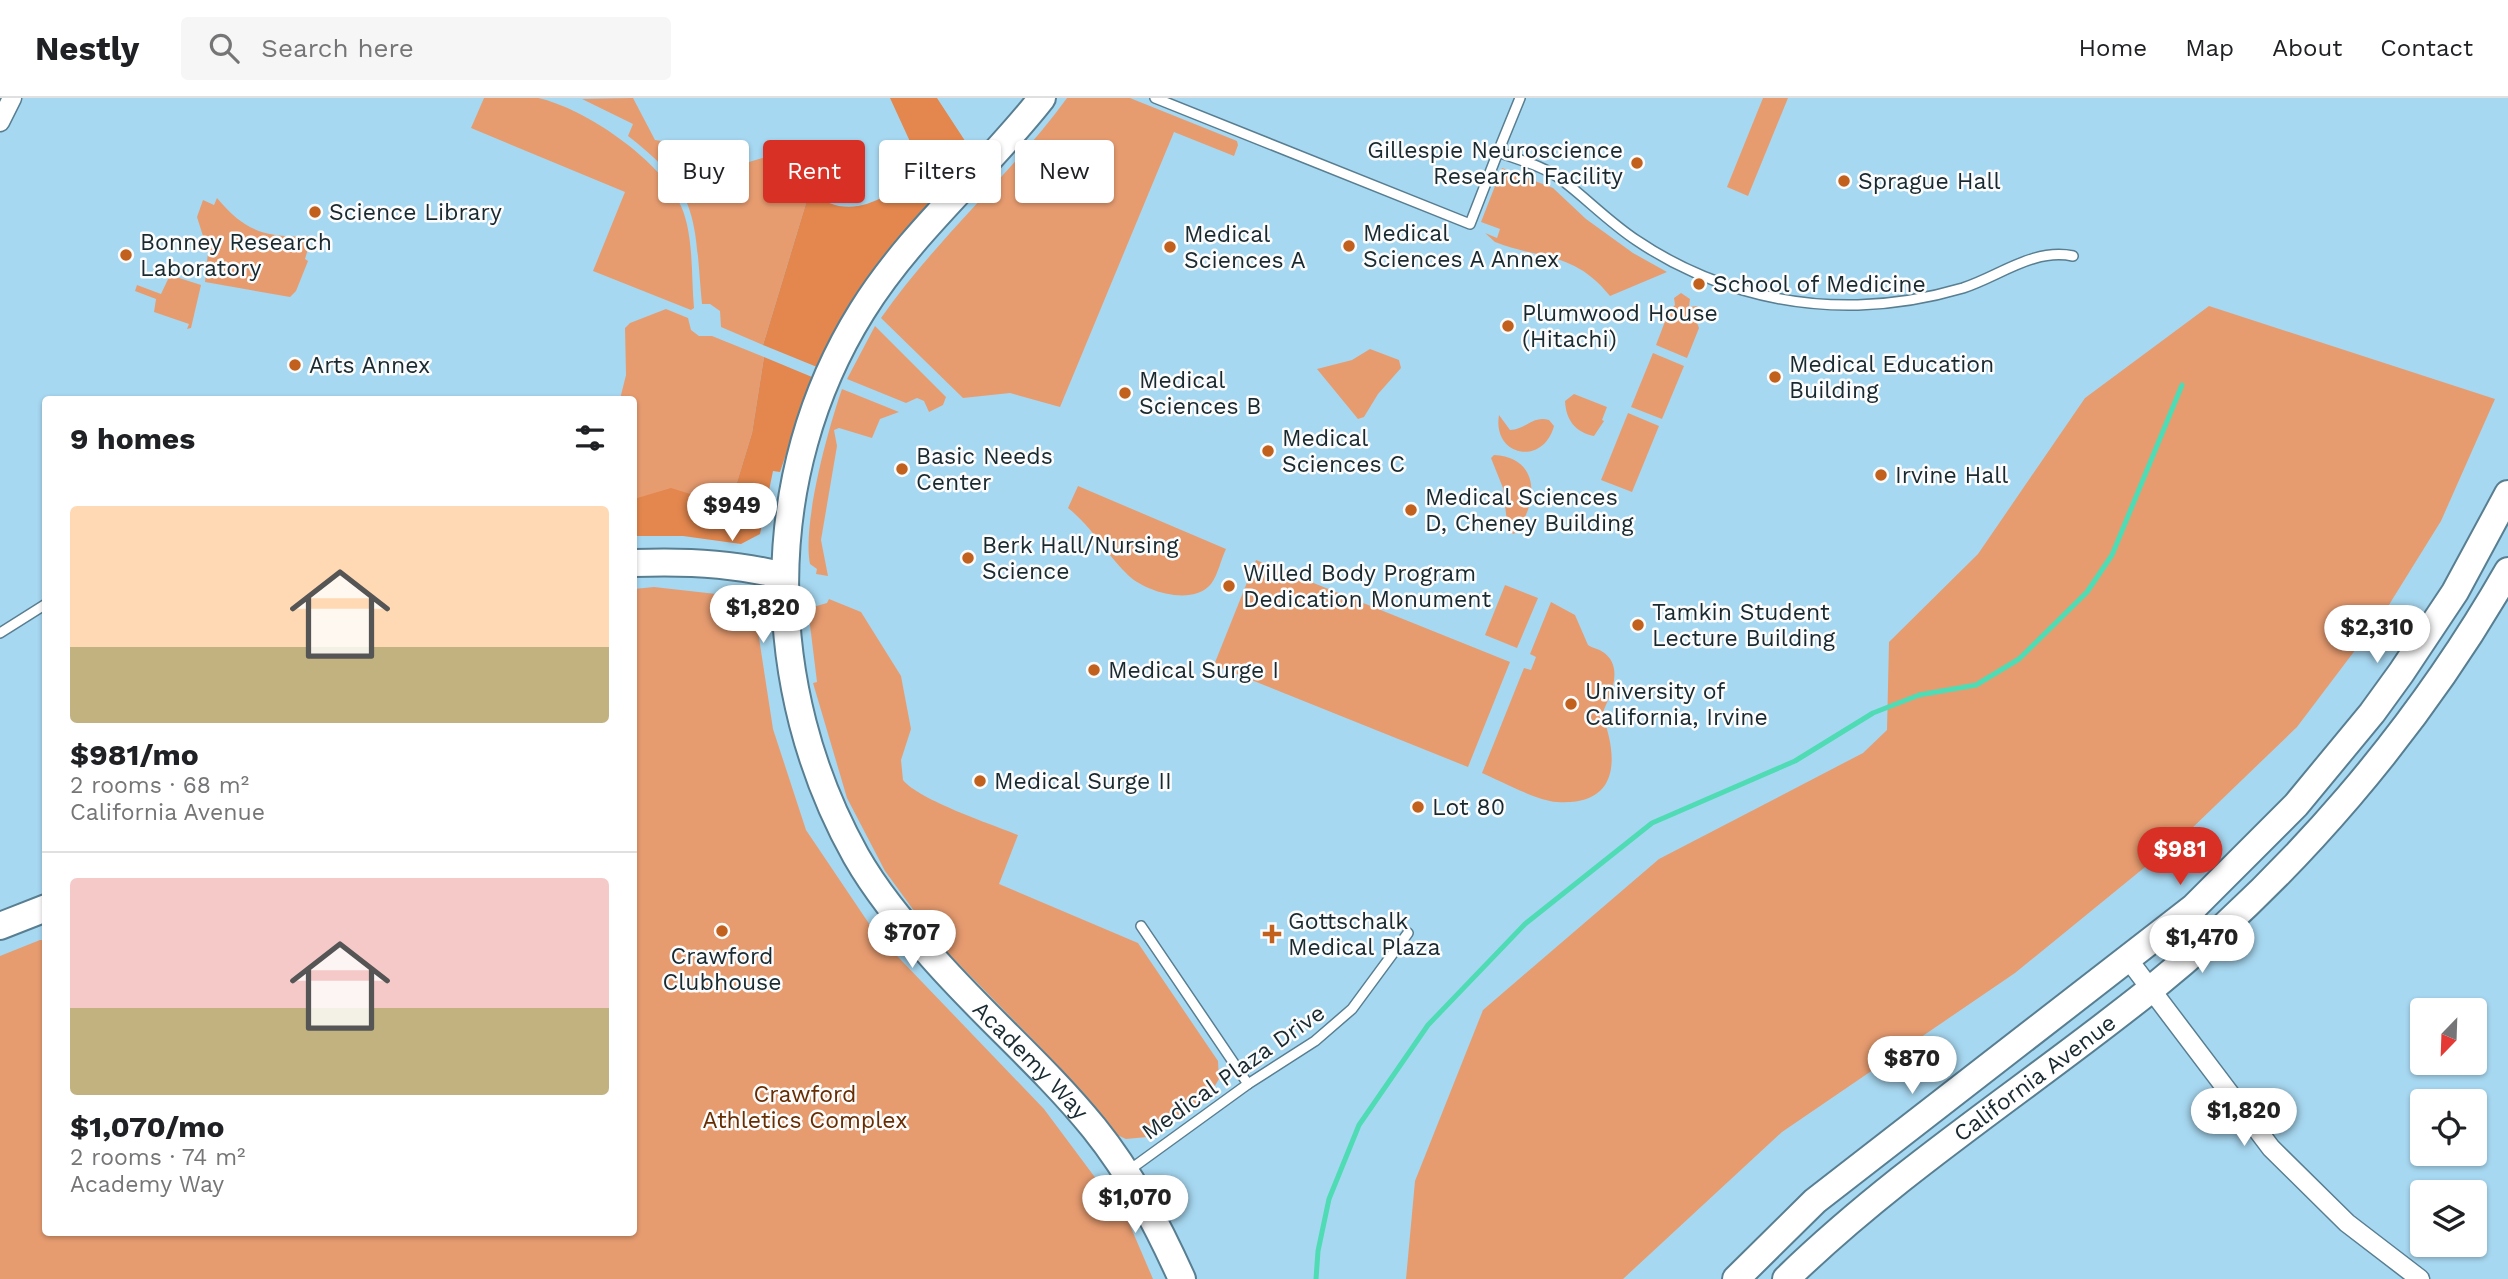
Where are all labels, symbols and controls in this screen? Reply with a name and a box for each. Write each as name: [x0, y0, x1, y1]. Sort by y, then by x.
search box: [181, 17, 671, 80]
text: Nestly: [35, 29, 139, 68]
icon: search: [205, 29, 243, 67]
text: Search here: [261, 33, 414, 63]
text: Home: [2079, 34, 2147, 62]
text: Map: [2185, 34, 2234, 62]
text: About: [2272, 34, 2342, 62]
text: Contact: [2380, 34, 2473, 62]
place label: Gillespie Neuroscience Research Facility: [1367, 137, 1623, 190]
chip: Buy: [658, 140, 749, 203]
chip: Rent: [763, 140, 865, 203]
chip: Filters: [879, 140, 1001, 203]
chip: New: [1015, 140, 1114, 203]
marker: Gillespie Neuroscience Research Facility: [1629, 155, 1645, 171]
place label: Sprague Hall: [1858, 168, 2001, 195]
marker: Sprague Hall: [1836, 173, 1852, 189]
place label: Science Library: [329, 199, 502, 226]
marker: Science Library: [307, 204, 323, 220]
place label: Medical Sciences A Annex: [1363, 220, 1559, 273]
place label: Medical Sciences A: [1184, 221, 1306, 274]
place label: Bonney Research Laboratory: [140, 229, 332, 282]
marker: Medical Sciences A Annex: [1341, 238, 1357, 254]
marker: Medical Sciences A: [1162, 239, 1178, 255]
marker: Bonney Research Laboratory: [118, 247, 134, 263]
place label: School of Medicine: [1713, 271, 1926, 298]
marker: School of Medicine: [1691, 276, 1707, 292]
place label: Plumwood House (Hitachi): [1522, 300, 1718, 353]
marker: Plumwood House (Hitachi): [1500, 318, 1516, 334]
place label: Medical Education Building: [1789, 351, 1994, 404]
place label: Arts Annex: [309, 352, 430, 379]
marker: Arts Annex: [287, 357, 303, 373]
place label: Medical Sciences B: [1139, 367, 1261, 420]
marker: Medical Education Building: [1767, 369, 1783, 385]
marker: Medical Sciences B: [1117, 385, 1133, 401]
icon: filters: [571, 419, 609, 457]
text: 9 homes: [70, 421, 195, 456]
place label: Medical Sciences C: [1282, 425, 1405, 478]
place label: Basic Needs Center: [916, 443, 1053, 496]
marker: Medical Sciences C: [1260, 443, 1276, 459]
marker: Basic Needs Center: [894, 461, 910, 477]
place label: Irvine Hall: [1895, 462, 2008, 489]
marker: Irvine Hall: [1873, 467, 1889, 483]
pin: $949: [691, 484, 773, 543]
place label: Medical Sciences D, Cheney Building: [1425, 484, 1634, 537]
text: $949: [703, 492, 761, 519]
marker: Medical Sciences D, Cheney Building: [1403, 502, 1419, 518]
place label: Berk Hall/Nursing Science: [982, 532, 1179, 585]
marker: Berk Hall/Nursing Science: [960, 550, 976, 566]
icon: home: [277, 551, 403, 677]
place label: Willed Body Program Dedication Monument: [1243, 560, 1491, 613]
marker: Willed Body Program Dedication Monument: [1221, 578, 1237, 594]
pin: $1,820: [706, 586, 820, 645]
text: $1,820: [726, 594, 800, 621]
place label: Tamkin Student Lecture Building: [1652, 599, 1836, 652]
pin: $2,310: [2320, 606, 2434, 665]
text: $2,310: [2340, 614, 2414, 641]
marker: Tamkin Student Lecture Building: [1630, 617, 1646, 633]
place label: Medical Surge I: [1108, 657, 1279, 684]
marker: Medical Surge I: [1086, 662, 1102, 678]
place label: University of California, Irvine: [1585, 678, 1768, 731]
marker: University of California, Irvine: [1563, 696, 1579, 712]
text: $981/mo: [70, 737, 199, 772]
place label: Medical Surge II: [994, 768, 1172, 795]
text: 2 rooms · 68 m²: [70, 772, 249, 799]
marker: Medical Surge II: [972, 773, 988, 789]
place label: Lot 80: [1432, 794, 1505, 821]
text: California Avenue: [70, 799, 265, 826]
marker: Lot 80: [1410, 799, 1426, 815]
pin: $981: [2139, 828, 2221, 887]
text: $981: [2153, 836, 2207, 863]
place label: Gottschalk Medical Plaza: [1288, 908, 1441, 961]
pin: $707: [871, 910, 953, 970]
pin: $1,470: [2145, 916, 2259, 975]
text: $707: [884, 919, 940, 946]
icon: home: [277, 923, 403, 1049]
marker: Crawford Clubhouse: [714, 923, 730, 939]
marker: Gottschalk Medical Plaza: [1262, 924, 1282, 944]
text: $1,470: [2165, 924, 2239, 951]
place label: Crawford Clubhouse: [662, 943, 782, 996]
street label: Academy Way: [967, 996, 1094, 1125]
north arrow: [2410, 998, 2487, 1074]
map controls: [2410, 998, 2487, 1257]
street label: Medical Plaza Drive: [1137, 999, 1330, 1146]
street label: California Avenue: [1949, 1009, 2121, 1147]
pin: $870: [1871, 1037, 1953, 1096]
text: $870: [1884, 1045, 1940, 1072]
park label: Crawford Athletics Complex: [703, 1081, 907, 1134]
pin: $1,820: [2187, 1088, 2301, 1148]
button: locate: [2410, 1089, 2487, 1166]
text: $1,820: [2207, 1097, 2281, 1124]
text: $1,070/mo: [70, 1109, 224, 1144]
text: 2 rooms · 74 m²: [70, 1144, 245, 1171]
text: Academy Way: [70, 1171, 224, 1198]
pin: $1,070: [1078, 1176, 1192, 1235]
button: layers: [2410, 1180, 2487, 1257]
text: $1,070: [1098, 1184, 1172, 1211]

